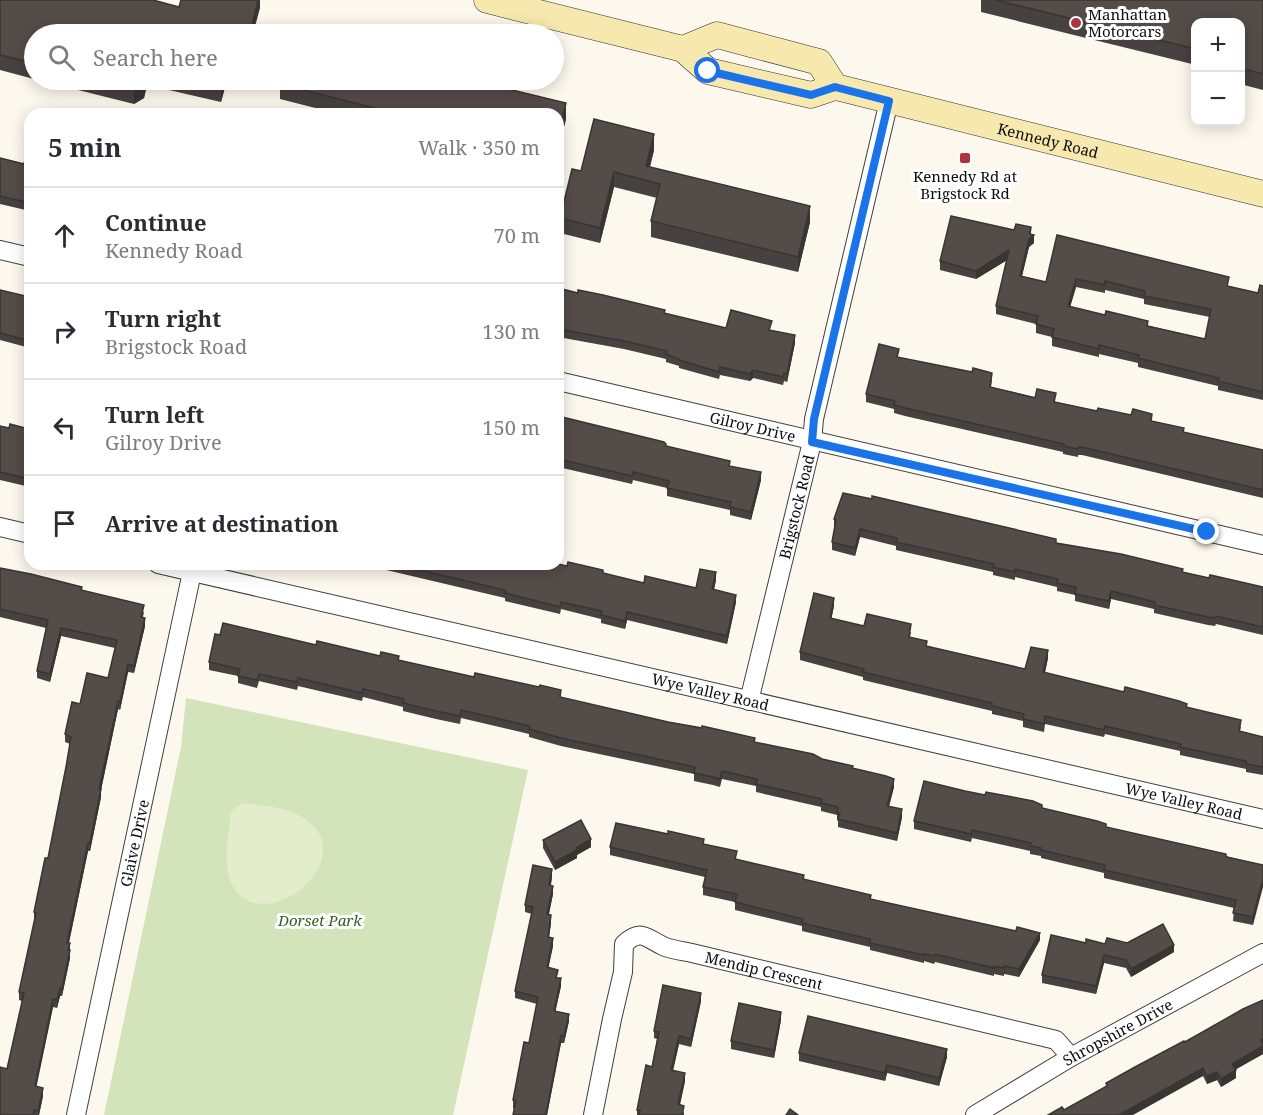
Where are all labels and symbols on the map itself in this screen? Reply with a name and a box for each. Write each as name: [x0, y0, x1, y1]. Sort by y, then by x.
place label: Manhattan Motorcars: [1088, 4, 1167, 41]
marker: Manhattan Motorcars: [1069, 16, 1083, 30]
route start: [694, 57, 720, 83]
street label: Kennedy Road: [995, 118, 1101, 162]
marker: Kennedy Rd at Brigstock Rd: [958, 151, 972, 165]
place label: Kennedy Rd at Brigstock Rd: [913, 166, 1017, 203]
street label: Gilroy Drive: [708, 407, 798, 446]
street label: Brigstock Road: [774, 452, 819, 561]
route end: [1193, 518, 1219, 544]
street label: Wye Valley Road: [650, 668, 771, 715]
street label: Wye Valley Road: [1123, 778, 1245, 824]
street label: Glaive Drive: [115, 798, 153, 889]
park label: Dorset Park: [277, 910, 362, 930]
street label: Mendip Crescent: [703, 946, 825, 994]
street label: Shropshire Drive: [1059, 994, 1176, 1070]

